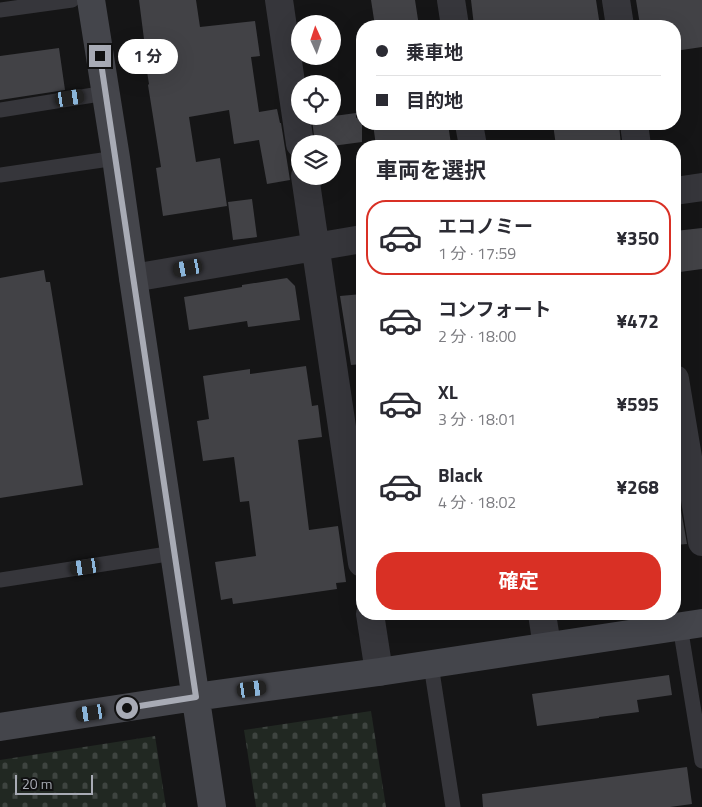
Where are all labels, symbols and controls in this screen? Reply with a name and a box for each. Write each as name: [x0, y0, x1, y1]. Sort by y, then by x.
north arrow: [291, 15, 341, 65]
map controls: [291, 15, 341, 185]
text: 乗車地: [406, 37, 463, 66]
callout: 1 分: [118, 38, 178, 74]
text: 1 分: [134, 44, 162, 68]
route end: [89, 45, 111, 67]
button: locate: [291, 75, 341, 125]
text: 目的地: [406, 85, 463, 114]
car: [54, 88, 85, 108]
button: layers: [291, 135, 341, 185]
text: 車両を選択: [376, 153, 486, 187]
text: エコノミー: [438, 211, 533, 240]
icon: car: [378, 215, 423, 260]
text: ¥350: [616, 223, 659, 252]
text: 1 分 · 17:59: [438, 241, 516, 265]
car: [171, 258, 204, 278]
text: コンフォート: [438, 294, 551, 323]
icon: car: [378, 298, 423, 343]
text: ¥472: [616, 306, 659, 335]
text: 2 分 · 18:00: [438, 324, 516, 348]
text: XL: [438, 377, 458, 406]
icon: car: [378, 381, 423, 426]
text: ¥595: [616, 389, 659, 418]
text: 3 分 · 18:01: [438, 407, 516, 431]
text: Black: [438, 460, 483, 489]
icon: car: [378, 464, 423, 509]
text: ¥268: [616, 472, 659, 501]
text: 4 分 · 18:02: [438, 490, 516, 514]
button: 確定: [376, 552, 661, 610]
car: [69, 557, 100, 577]
car: [236, 679, 267, 699]
route start: [116, 697, 138, 719]
car: [75, 703, 106, 723]
scale bar: [15, 772, 92, 795]
text: 20 m: [22, 773, 52, 794]

